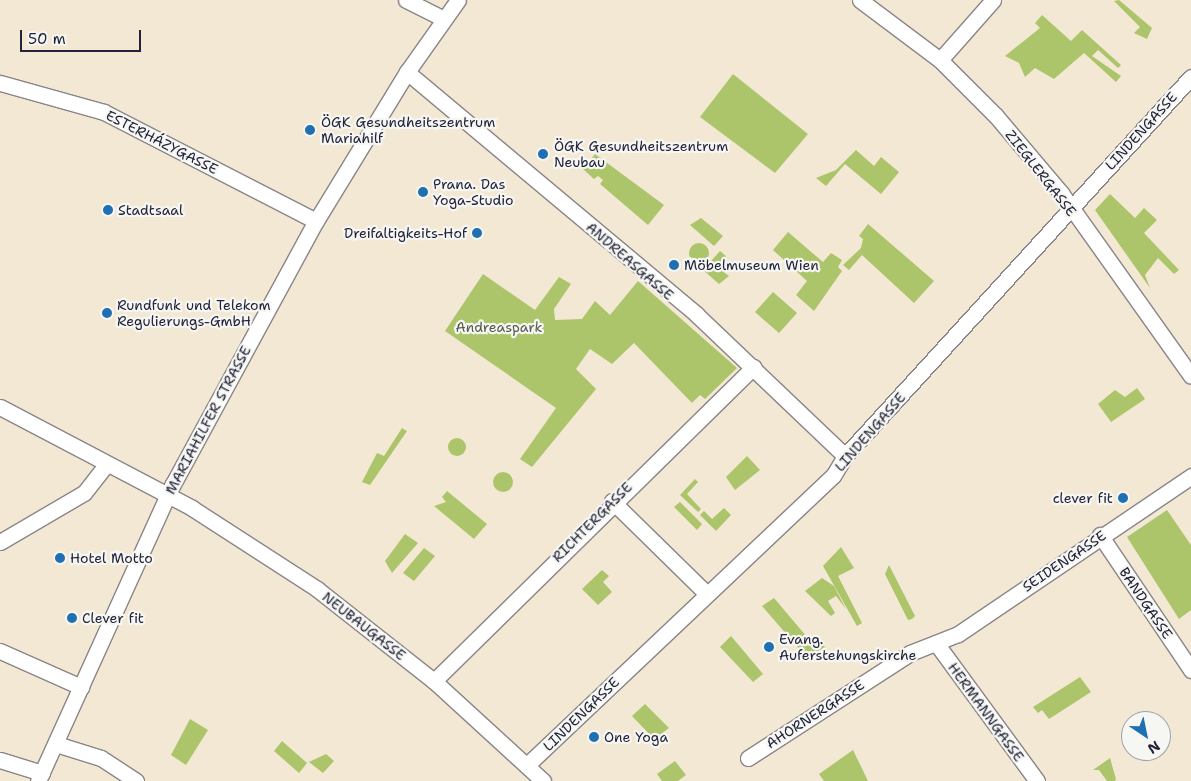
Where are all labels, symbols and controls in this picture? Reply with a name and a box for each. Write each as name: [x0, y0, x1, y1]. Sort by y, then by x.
scale bar: [22, 20, 144, 52]
text: 50 m: [28, 29, 66, 49]
street label: LINDENGASSE: [1102, 89, 1180, 173]
street label: ESTERHÁZYGASSE: [103, 107, 221, 177]
place label: ÖGK Gesundheitszentrum Mariahilf: [321, 114, 495, 146]
marker: ÖGK Gesundheitszentrum Mariahilf: [303, 123, 317, 137]
street label: ZIEGLERGASSE: [1002, 126, 1080, 220]
place label: ÖGK Gesundheitszentrum Neubau: [554, 138, 728, 170]
marker: ÖGK Gesundheitszentrum Neubau: [536, 147, 550, 161]
place label: Prana. Das Yoga-Studio: [433, 176, 513, 208]
marker: Prana. Das Yoga-Studio: [417, 186, 429, 198]
place label: Stadtsaal: [118, 202, 183, 218]
marker: Stadtsaal: [102, 204, 114, 216]
street label: ANDREASGASSE: [583, 218, 677, 304]
place label: Dreifaltigkeits-Hof: [344, 225, 467, 241]
marker: Dreifaltigkeits-Hof: [471, 227, 483, 239]
place label: Möbelmuseum Wien: [684, 257, 819, 273]
marker: Möbelmuseum Wien: [668, 259, 680, 271]
place label: Rundfunk und Telekom Regulierungs-GmbH: [117, 297, 271, 330]
marker: Rundfunk und Telekom Regulierungs-GmbH: [101, 307, 113, 319]
park label: Andreaspark: [456, 319, 542, 335]
street label: MARIAHILFER STRASSE: [162, 343, 254, 497]
street label: LINDENGASSE: [831, 389, 909, 475]
street label: RICHTERGASSE: [549, 479, 635, 565]
place label: clever fit: [1053, 490, 1113, 506]
marker: clever fit: [1117, 492, 1129, 504]
street label: SEIDENGASSE: [1019, 527, 1109, 595]
place label: Hotel Motto: [70, 550, 153, 566]
marker: Hotel Motto: [54, 552, 66, 564]
street label: BANDGASSE: [1116, 564, 1176, 642]
street label: NEUBAUGASSE: [319, 588, 409, 664]
place label: Clever fit: [82, 610, 144, 626]
marker: Clever fit: [66, 612, 78, 624]
place label: Evang. Auferstehungskirche: [779, 631, 916, 664]
marker: Evang. Auferstehungskirche: [763, 641, 775, 653]
street label: HERMANNGASSE: [945, 659, 1027, 765]
street label: LINDENGASSE: [540, 674, 622, 754]
street label: AHORNERGASSE: [763, 676, 867, 752]
north arrow: [1121, 711, 1171, 761]
place label: One Yoga: [604, 729, 668, 745]
marker: One Yoga: [588, 731, 600, 743]
text: N: [1144, 737, 1163, 758]

